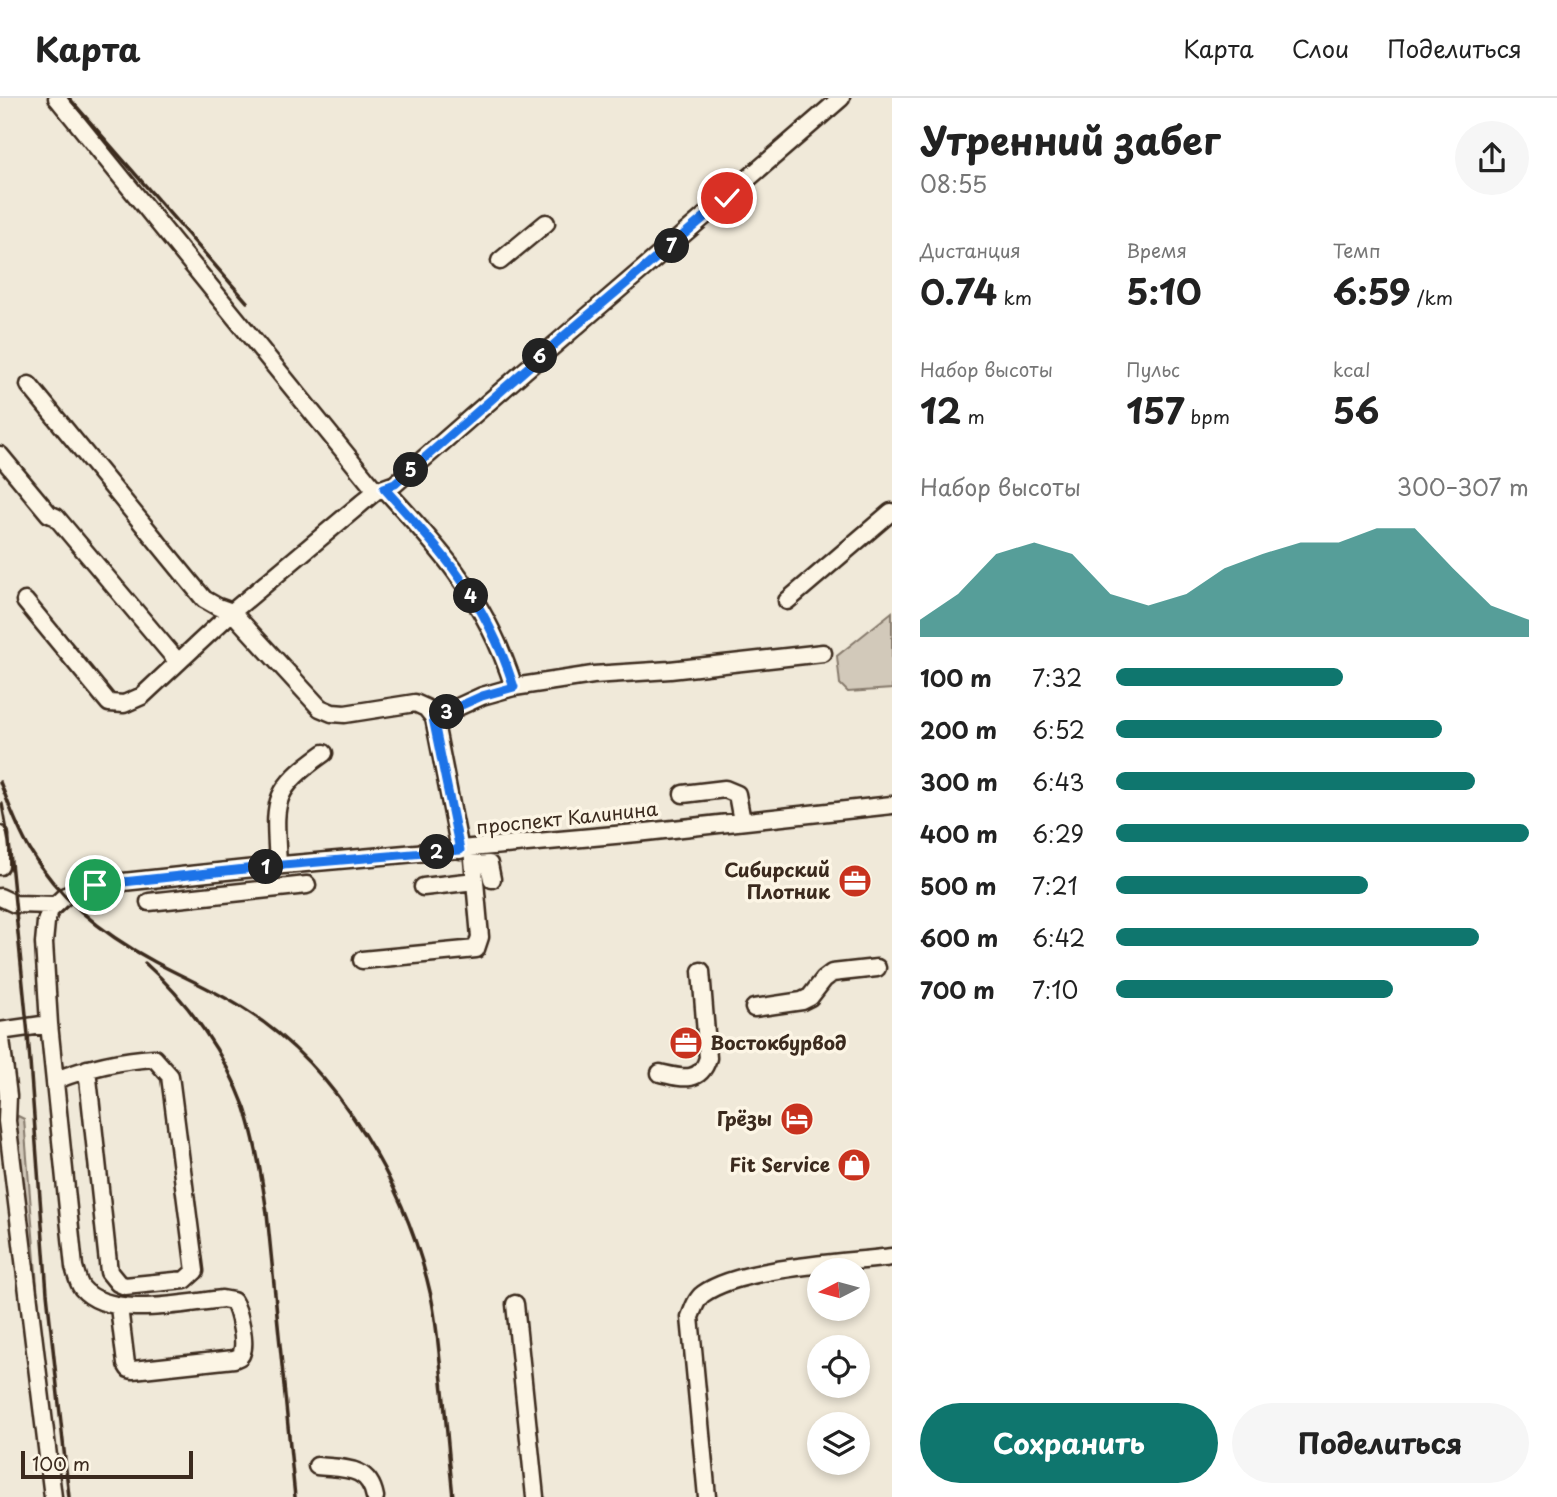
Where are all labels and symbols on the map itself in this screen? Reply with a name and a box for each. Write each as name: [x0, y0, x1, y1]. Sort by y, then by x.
pin: [697, 168, 757, 228]
pin: 7: [654, 228, 690, 264]
pin: 6: [522, 338, 558, 374]
pin: 5: [394, 452, 428, 488]
pin: 4: [454, 578, 489, 614]
pin: 3: [430, 694, 464, 730]
street label: проспект Калинина: [475, 794, 659, 840]
pin: 2: [420, 834, 454, 870]
pin: 1: [248, 850, 284, 884]
pin: [65, 855, 125, 915]
place label: Сибирский Плотник: [724, 855, 831, 905]
office icon: Сибирский Плотник: [836, 862, 874, 900]
office icon: Востокбурвод: [667, 1024, 705, 1062]
place label: Востокбурвод: [710, 1028, 846, 1056]
hotel icon: Грёзы: [778, 1100, 816, 1138]
place label: Грёзы: [717, 1104, 772, 1132]
shop icon: Fit Service: [835, 1146, 873, 1184]
place label: Fit Service: [730, 1150, 830, 1178]
north arrow: [807, 1258, 870, 1321]
scale bar: [21, 1448, 192, 1480]

